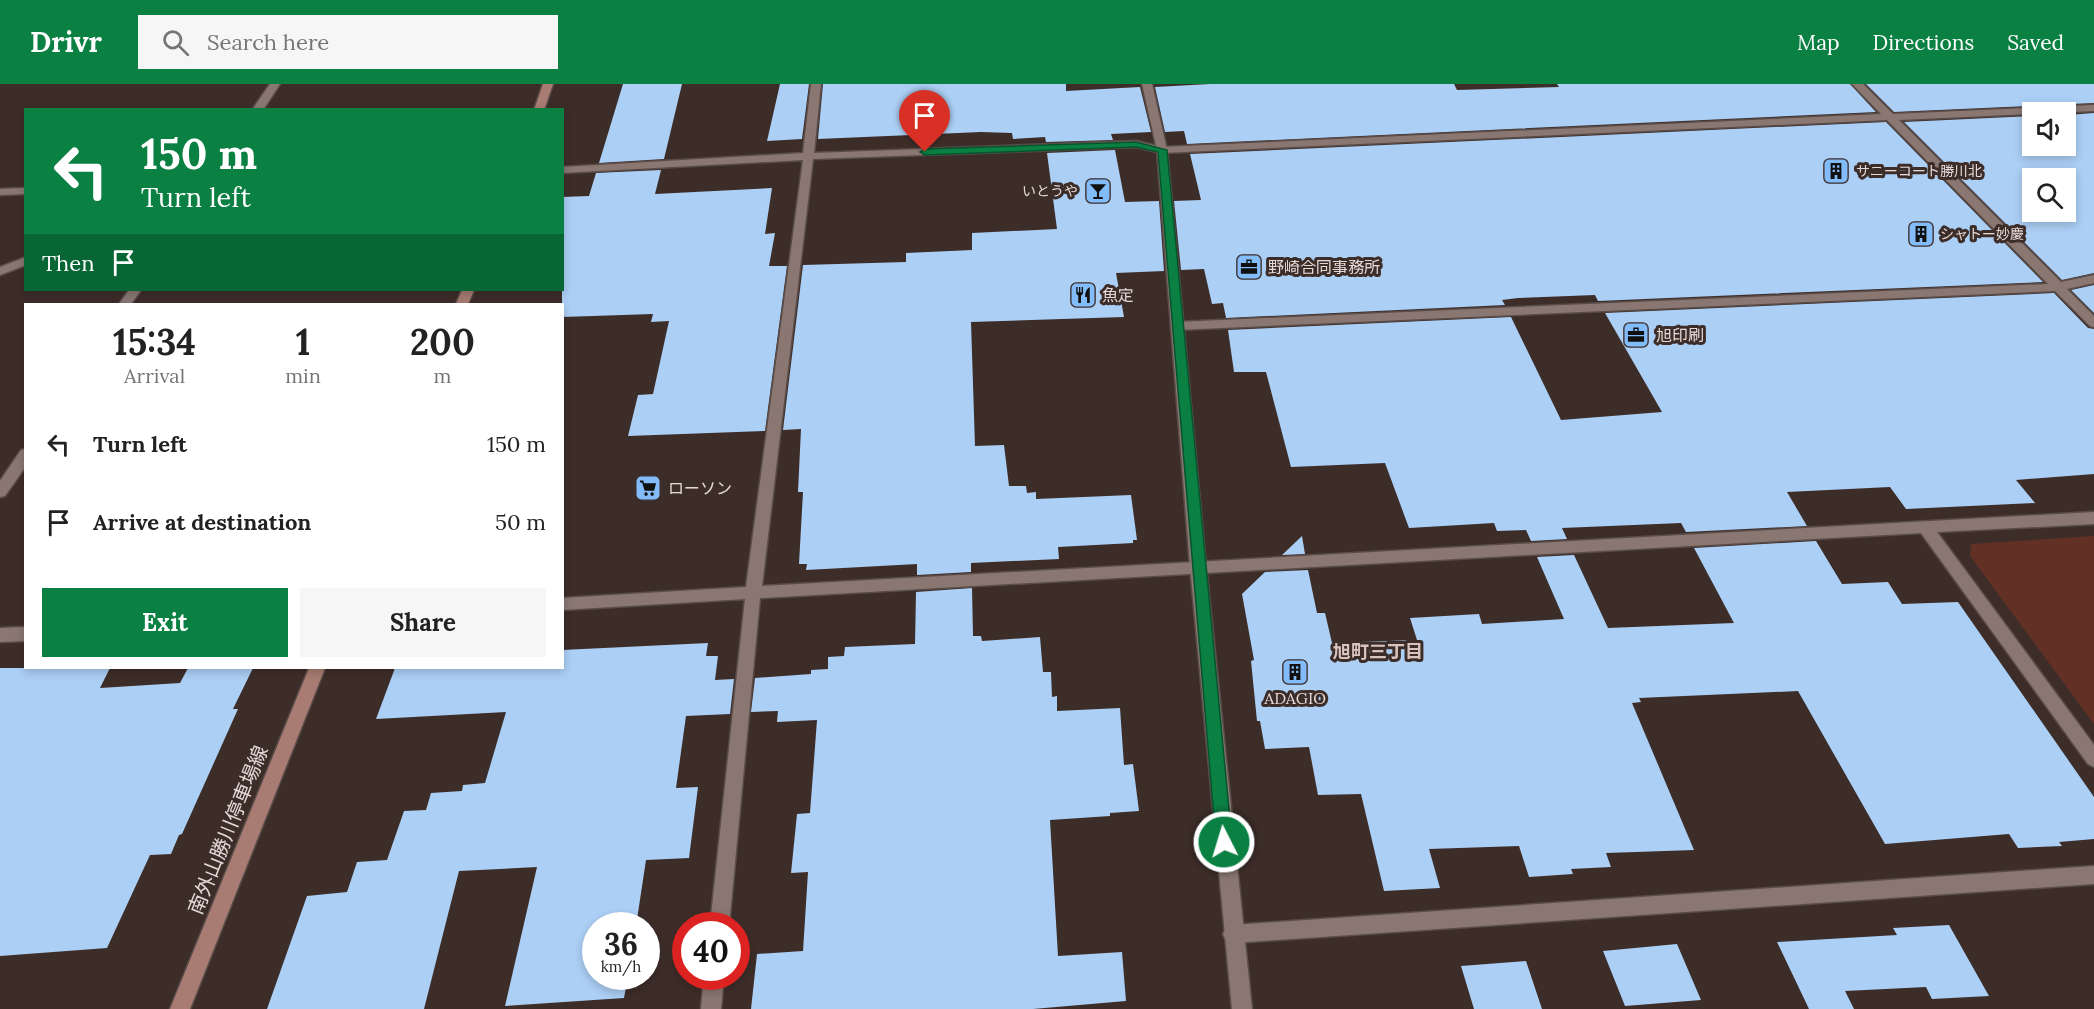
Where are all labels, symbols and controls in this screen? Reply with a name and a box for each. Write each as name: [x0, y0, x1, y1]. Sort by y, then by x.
search box: [138, 15, 558, 69]
text: Drivr: [30, 24, 102, 60]
icon: search: [159, 26, 192, 59]
text: Search here: [207, 28, 329, 56]
text: Map: [1797, 29, 1840, 56]
text: Directions: [1873, 29, 1974, 56]
text: Saved: [2007, 29, 2064, 56]
pin: [899, 90, 950, 152]
icon: arrive: [908, 99, 941, 132]
map controls: [2022, 102, 2076, 222]
button: sound: [2022, 102, 2076, 156]
text: 150 m: [141, 127, 257, 181]
icon: left: [42, 132, 120, 210]
building icon: サニーコート勝川北: [1821, 156, 1851, 186]
place label: サニーコート勝川北: [1856, 162, 1982, 180]
button: search: [2022, 168, 2076, 222]
bar icon: いとうや: [1083, 176, 1113, 206]
text: Turn left: [141, 180, 251, 214]
place label: いとうや: [1022, 182, 1078, 200]
building icon: シャトー妙慶: [1906, 219, 1936, 249]
place label: シャトー妙慶: [1940, 225, 2024, 243]
icon: arrive: [107, 246, 140, 279]
text: Then: [42, 249, 95, 277]
office icon: 野崎合同事務所: [1234, 252, 1264, 282]
place label: 野崎合同事務所: [1268, 257, 1380, 277]
restaurant icon: 魚定: [1068, 280, 1098, 310]
place label: 魚定: [1102, 285, 1134, 305]
text: 15:34: [113, 319, 196, 365]
text: 1: [296, 319, 310, 365]
text: 200: [410, 319, 475, 365]
office icon: 旭印刷: [1621, 320, 1651, 350]
place label: 旭印刷: [1656, 325, 1704, 345]
text: Arrival: [124, 363, 185, 388]
text: min: [285, 363, 321, 388]
text: m: [433, 363, 451, 388]
icon: left: [42, 428, 75, 461]
text: Turn left: [93, 430, 187, 458]
text: 150 m: [487, 430, 546, 458]
supermarket icon: ローソン: [633, 473, 663, 503]
place label: ローソン: [668, 478, 732, 498]
icon: arrive: [42, 506, 75, 539]
text: Arrive at destination: [93, 508, 311, 536]
text: 50 m: [495, 508, 546, 536]
button: Exit: [42, 588, 288, 657]
button: Share: [300, 588, 546, 657]
district label: 旭町三丁目: [1333, 640, 1423, 663]
building icon: ADAGIO: [1280, 657, 1310, 687]
place label: ADAGIO: [1263, 688, 1326, 708]
street label: 南外山勝川停車場線: [182, 742, 273, 918]
position arrow: [1192, 810, 1256, 874]
speed limit sign: 40: [672, 912, 750, 990]
text: 36: [604, 925, 638, 963]
text: km/h: [601, 957, 641, 976]

